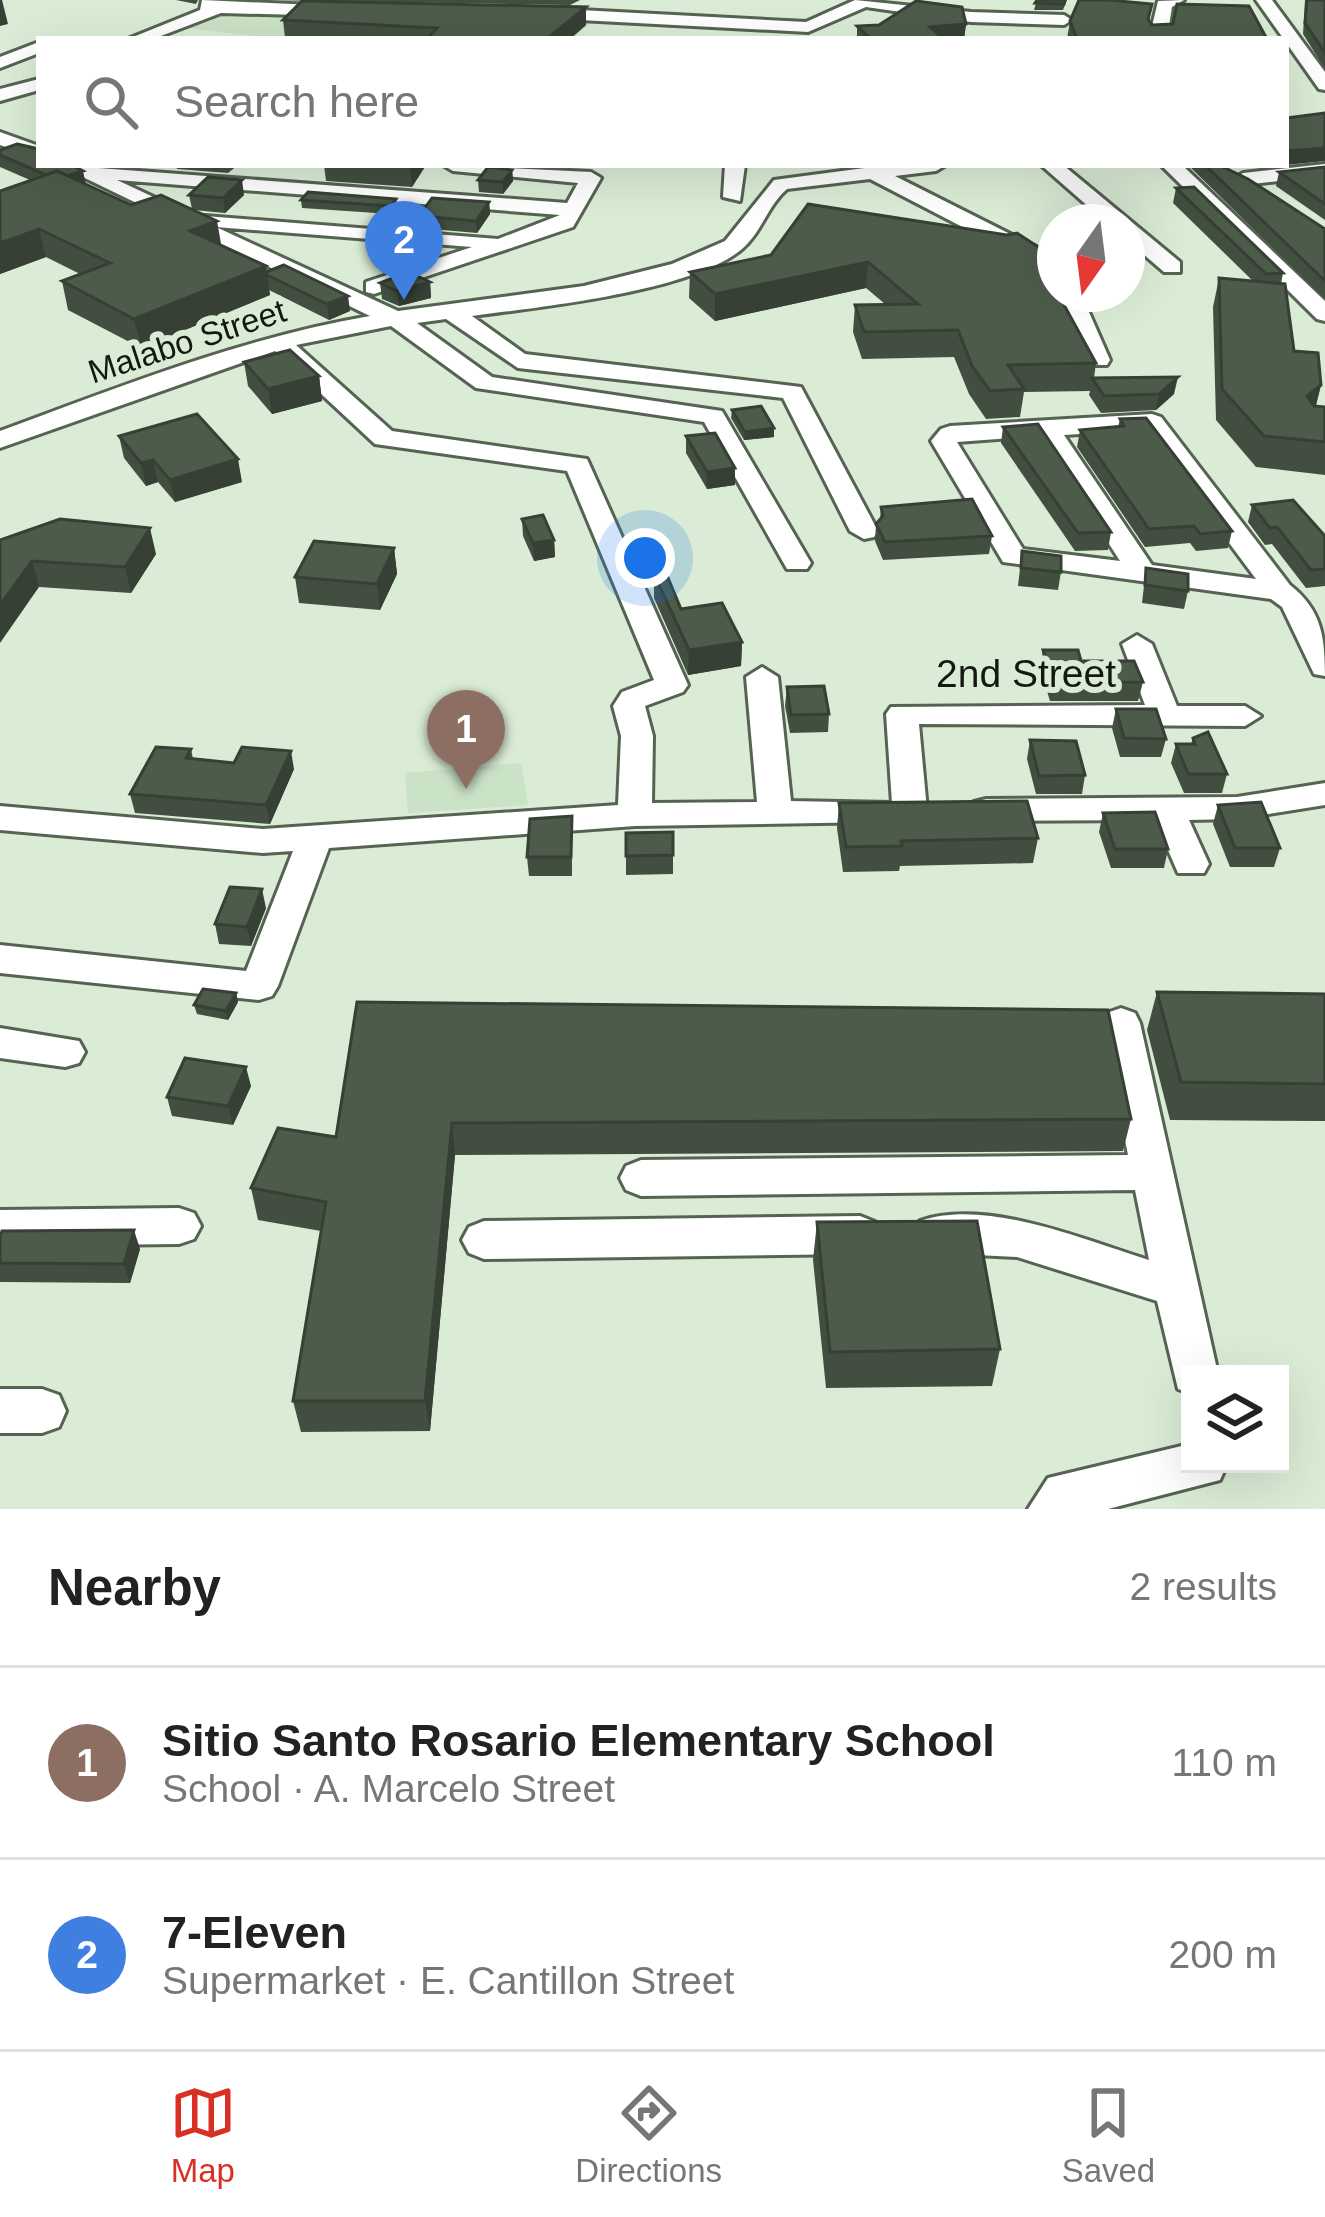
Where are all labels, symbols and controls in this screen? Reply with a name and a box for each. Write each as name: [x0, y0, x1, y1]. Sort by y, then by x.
search box: [36, 36, 1289, 168]
icon: search: [78, 69, 144, 135]
text: Search here: [174, 76, 419, 127]
pin: 2: [365, 201, 443, 300]
north arrow: [1037, 204, 1145, 312]
street label: Malabo Street: [84, 292, 290, 390]
your location: [615, 528, 675, 588]
street label: 2nd Street: [936, 652, 1116, 695]
pin: 1: [427, 690, 505, 789]
map controls: [1181, 1365, 1289, 1473]
button: layers: [1181, 1365, 1289, 1473]
text: Nearby: [48, 1559, 221, 1616]
text: 2 results: [1130, 1565, 1277, 1608]
text: Sitio Santo Rosario Elementary School: [162, 1715, 995, 1766]
text: 1: [76, 1741, 98, 1784]
text: 110 m: [1172, 1741, 1277, 1784]
text: School · A. Marcelo Street: [162, 1767, 615, 1810]
text: 7-Eleven: [162, 1907, 347, 1958]
text: 2: [76, 1933, 98, 1976]
text: 200 m: [1169, 1933, 1277, 1976]
text: Supermarket · E. Cantillon Street: [162, 1959, 734, 2002]
tab: Map: [170, 2080, 236, 2190]
tab: Directions: [575, 2080, 722, 2190]
tab: Saved: [1062, 2080, 1155, 2190]

